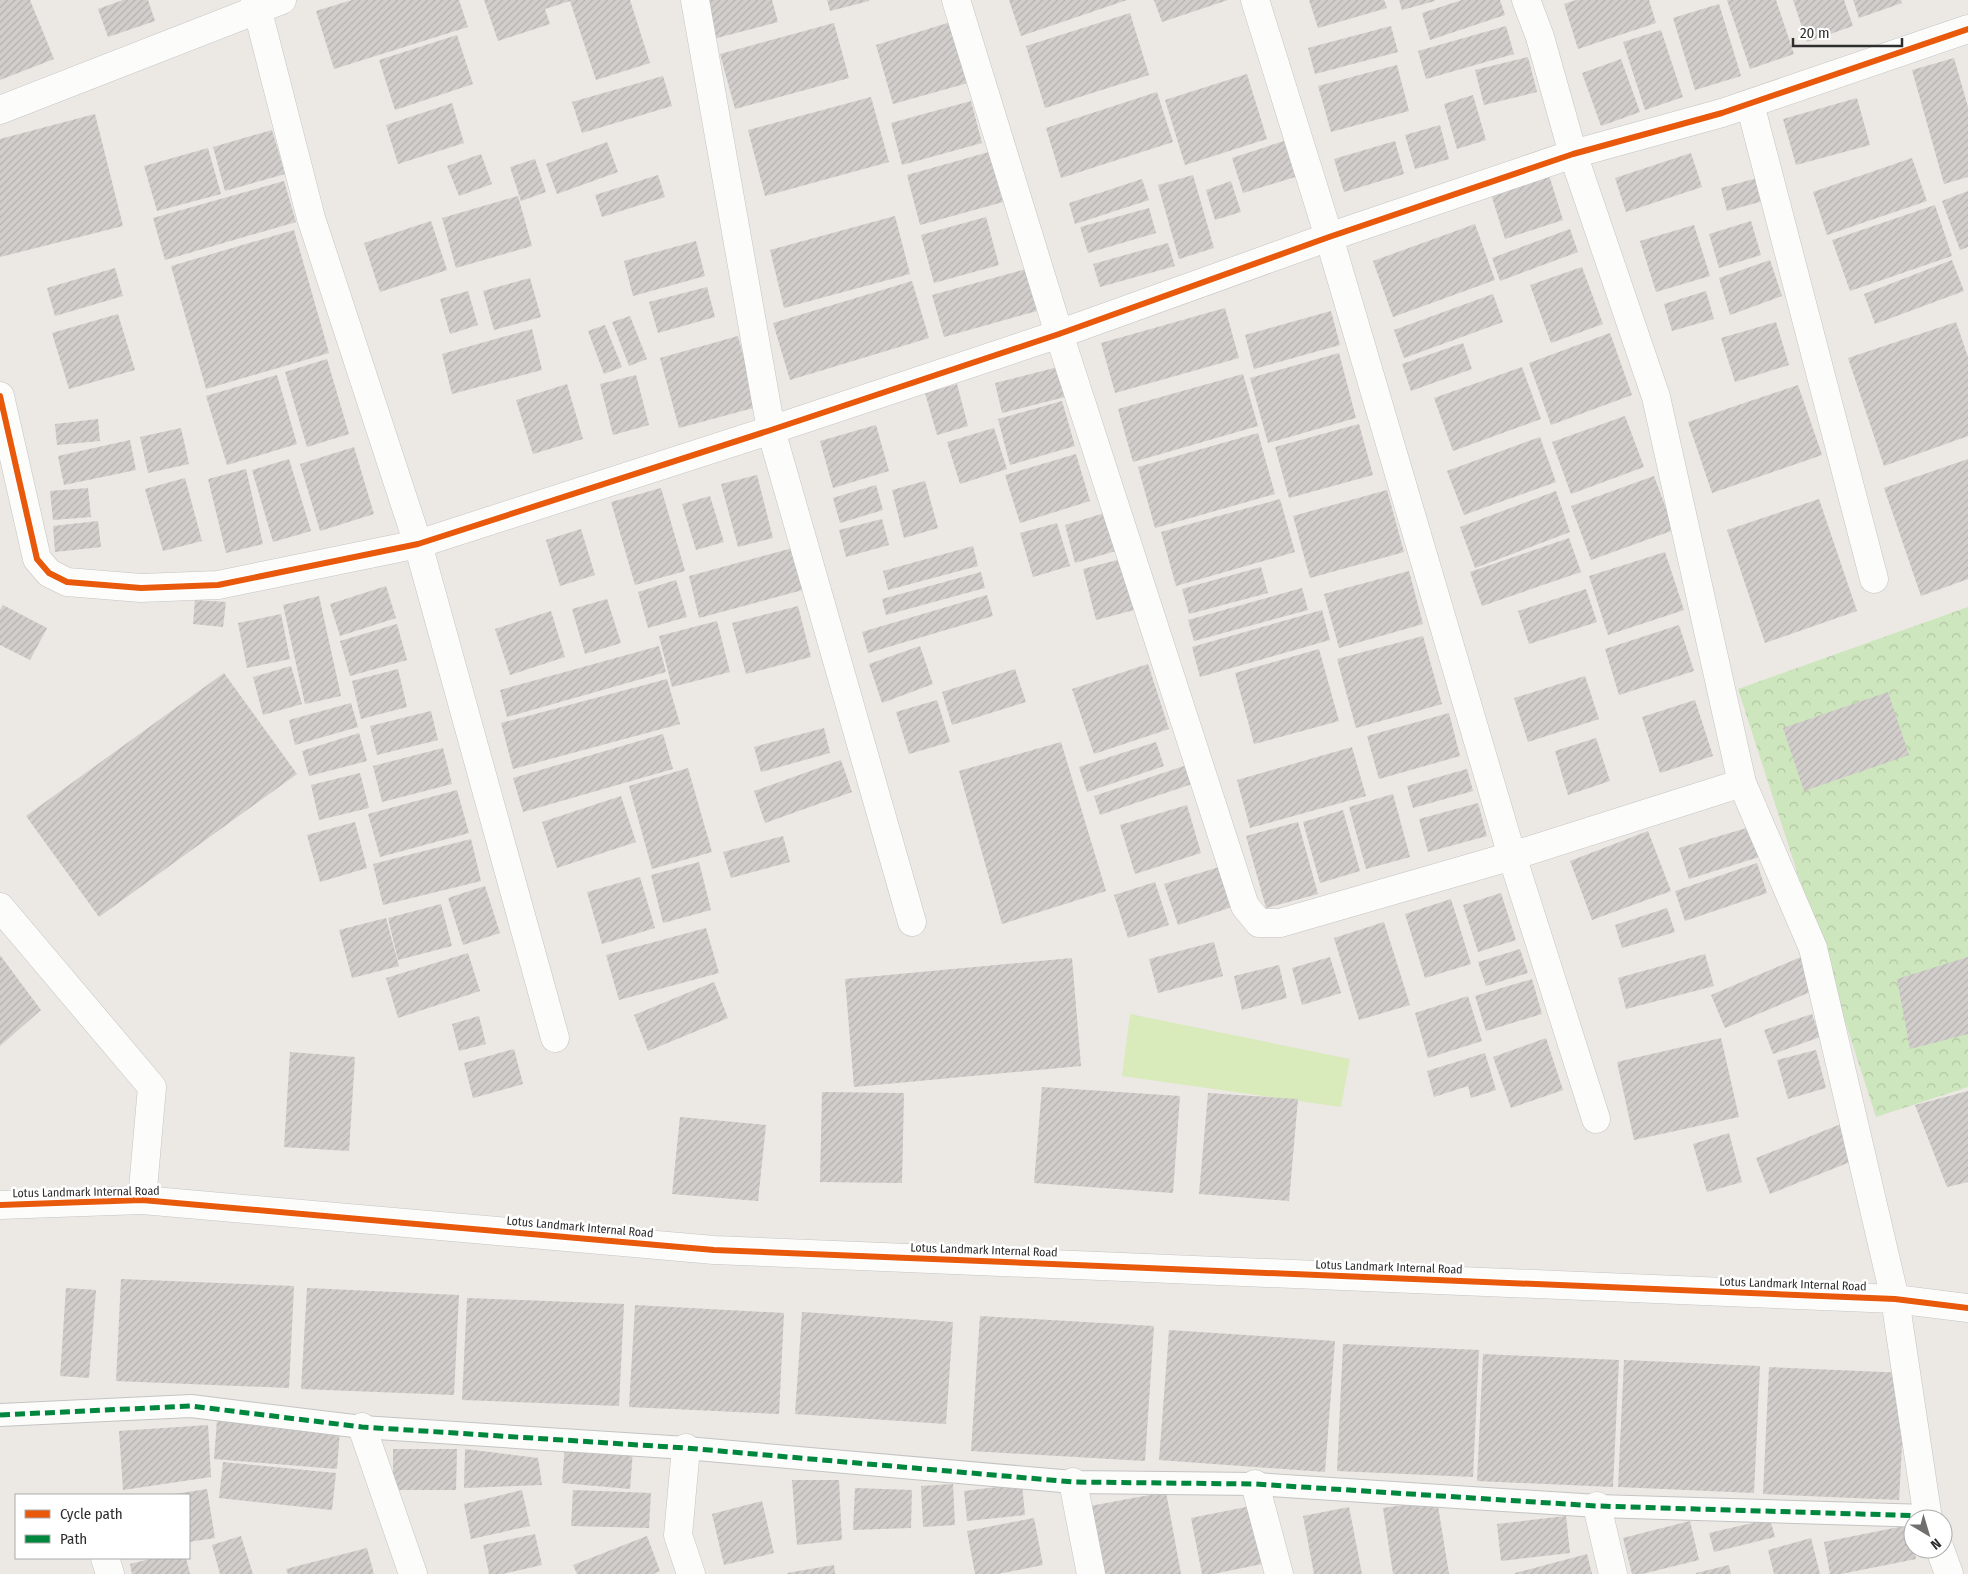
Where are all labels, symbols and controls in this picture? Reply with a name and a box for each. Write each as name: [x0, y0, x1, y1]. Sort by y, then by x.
scale bar: [1793, 15, 1902, 47]
text: 20 m: [1800, 24, 1830, 42]
street label: Lotus Landmark Internal Road: [12, 1184, 160, 1200]
street label: Lotus Landmark Internal Road: [506, 1214, 654, 1240]
street label: Lotus Landmark Internal Road: [910, 1240, 1058, 1260]
street label: Lotus Landmark Internal Road: [1315, 1257, 1463, 1277]
street label: Lotus Landmark Internal Road: [1719, 1274, 1867, 1294]
legend: [15, 1494, 190, 1559]
text: Cycle path: [60, 1505, 123, 1523]
north arrow: [1903, 1509, 1953, 1559]
text: Path: [60, 1530, 87, 1548]
text: N: [1927, 1535, 1944, 1553]

